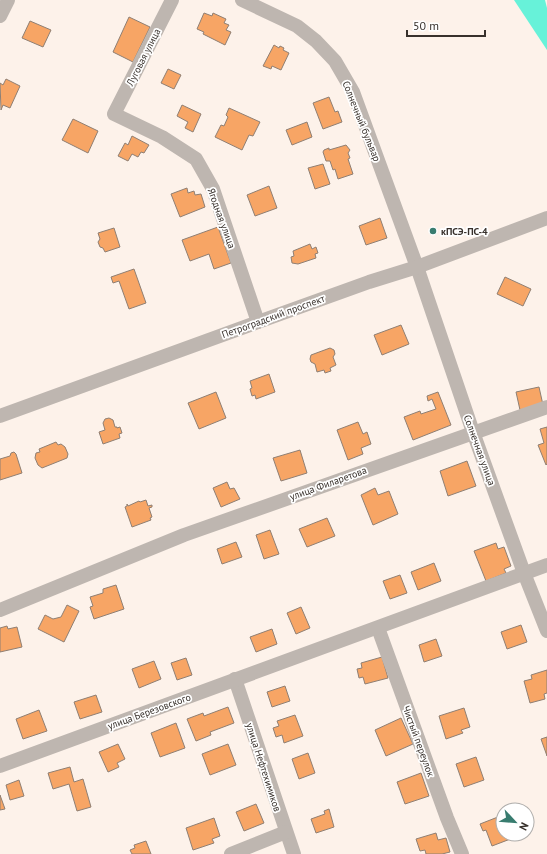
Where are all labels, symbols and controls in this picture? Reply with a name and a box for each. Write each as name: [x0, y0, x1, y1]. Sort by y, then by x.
scale bar: [407, 12, 485, 38]
text: 50 m: [413, 18, 439, 33]
street label: Луговая улица: [123, 26, 163, 89]
street label: Солнечный бульвар: [339, 79, 384, 163]
street label: Ягодная улица: [205, 186, 238, 250]
place label: кПСЭ-ПС-4: [441, 225, 488, 238]
marker: кПСЭ-ПС-4: [428, 226, 438, 236]
street label: Петроградский проспект: [220, 292, 326, 341]
street label: Солнечная улица: [461, 413, 498, 487]
street label: улица Филаретова: [288, 463, 368, 503]
street label: улица Березовского: [106, 690, 192, 733]
street label: Чистый переулок: [400, 704, 438, 779]
street label: улица Нефтехимиков: [243, 721, 284, 813]
north arrow: [495, 802, 535, 842]
text: N: [516, 820, 532, 833]

